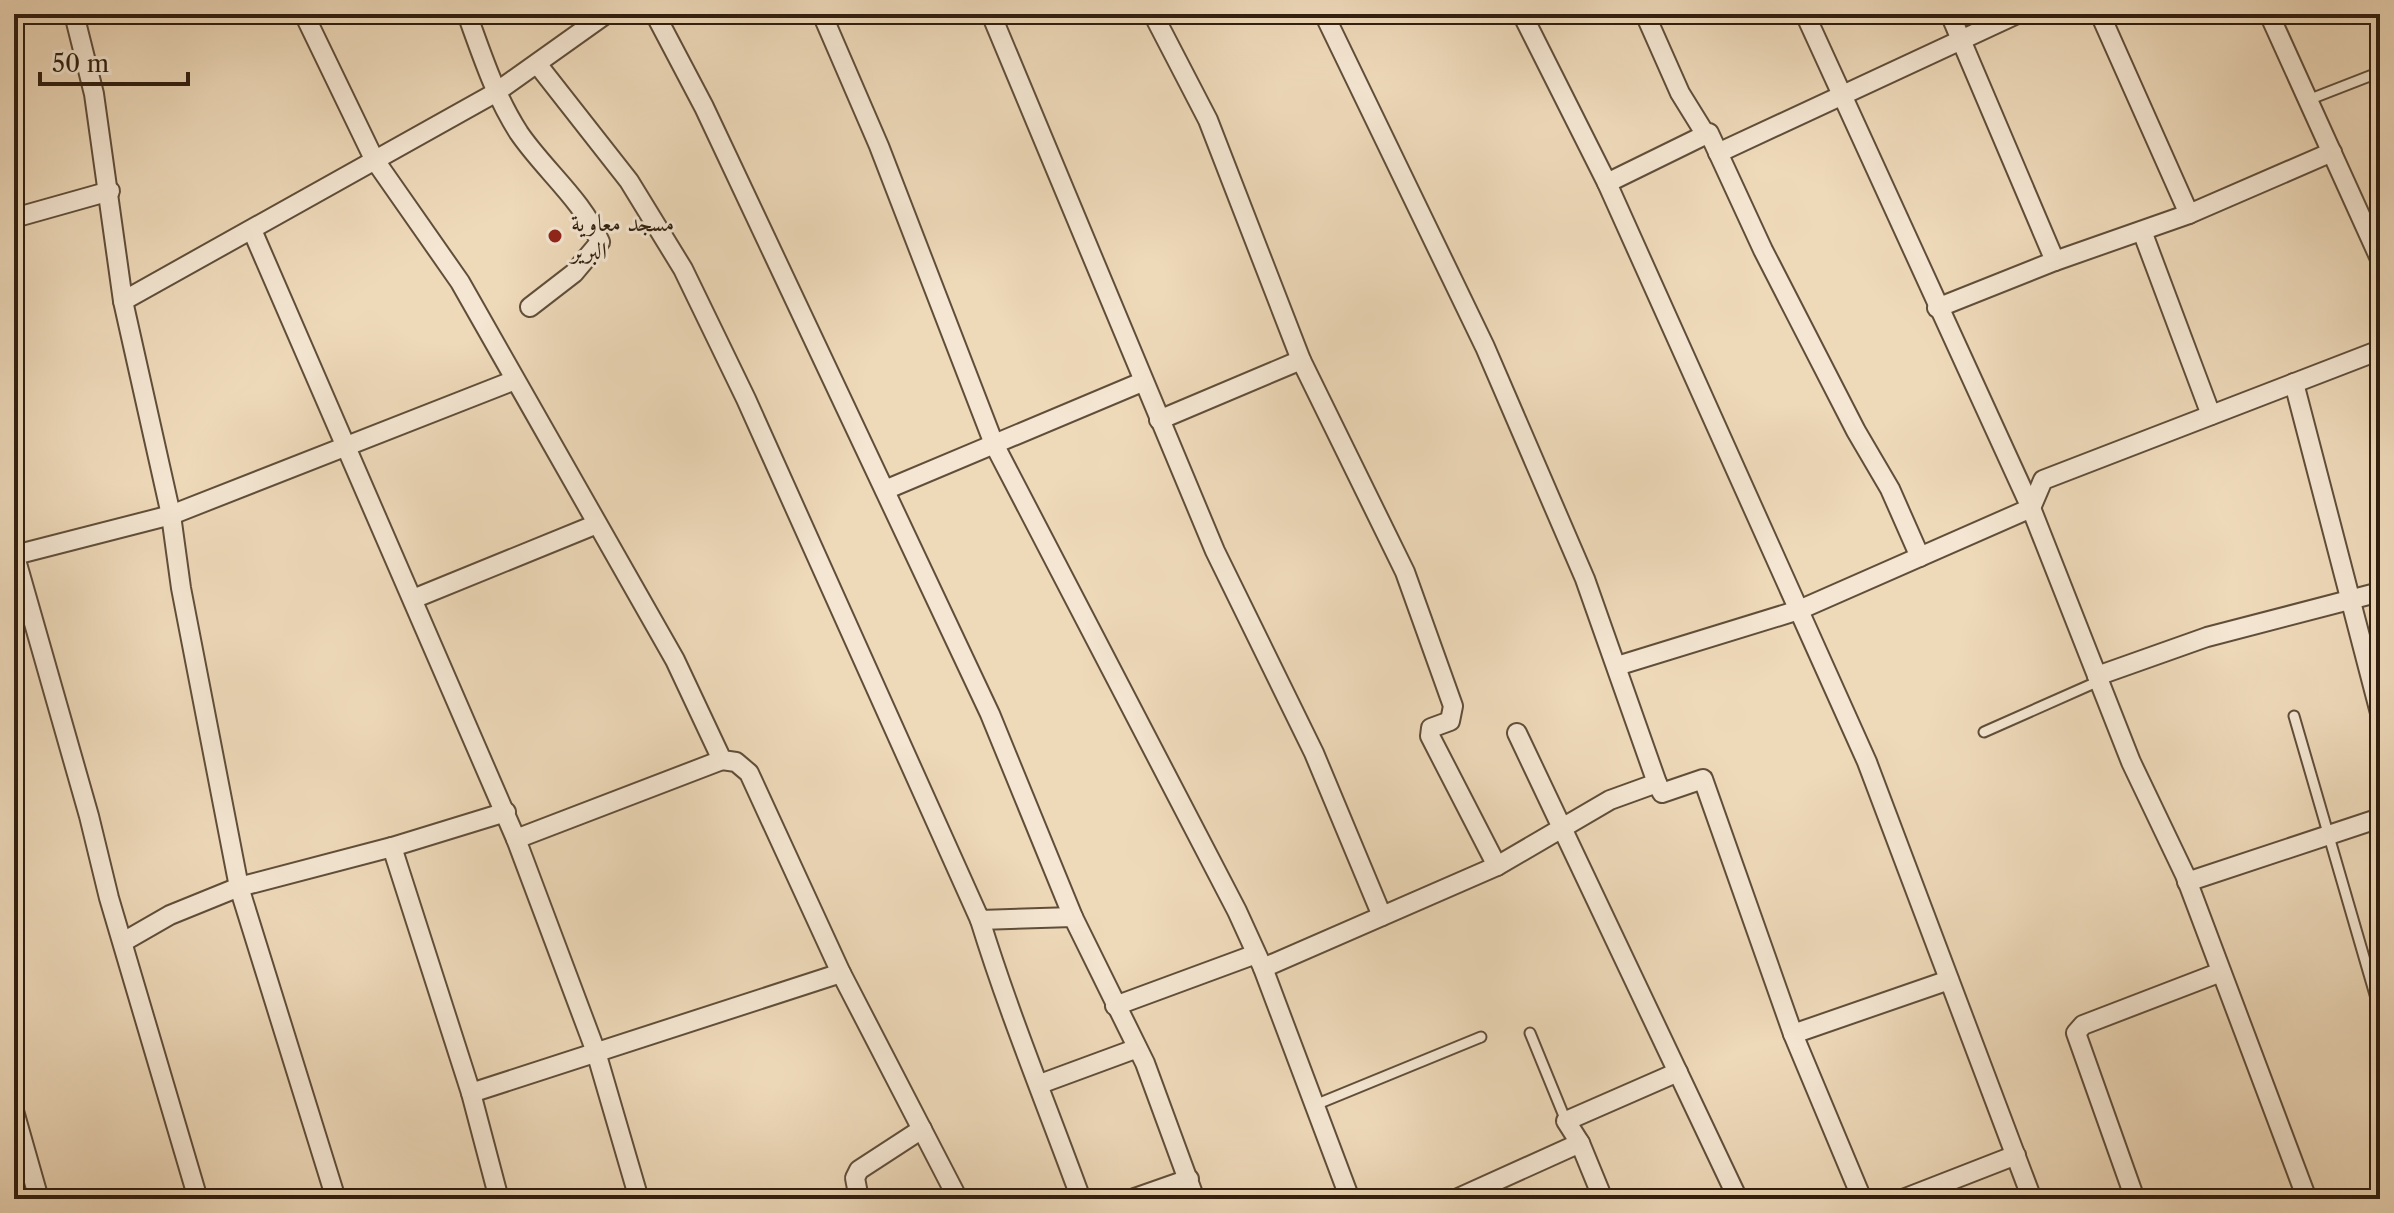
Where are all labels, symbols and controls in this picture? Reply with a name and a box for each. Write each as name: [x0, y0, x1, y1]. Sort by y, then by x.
scale bar: [40, 36, 188, 86]
text: 50 m: [52, 49, 109, 78]
place label: مسجد معاوية البرير: [568, 208, 674, 266]
marker: مسجد معاوية البرير: [546, 227, 564, 245]

